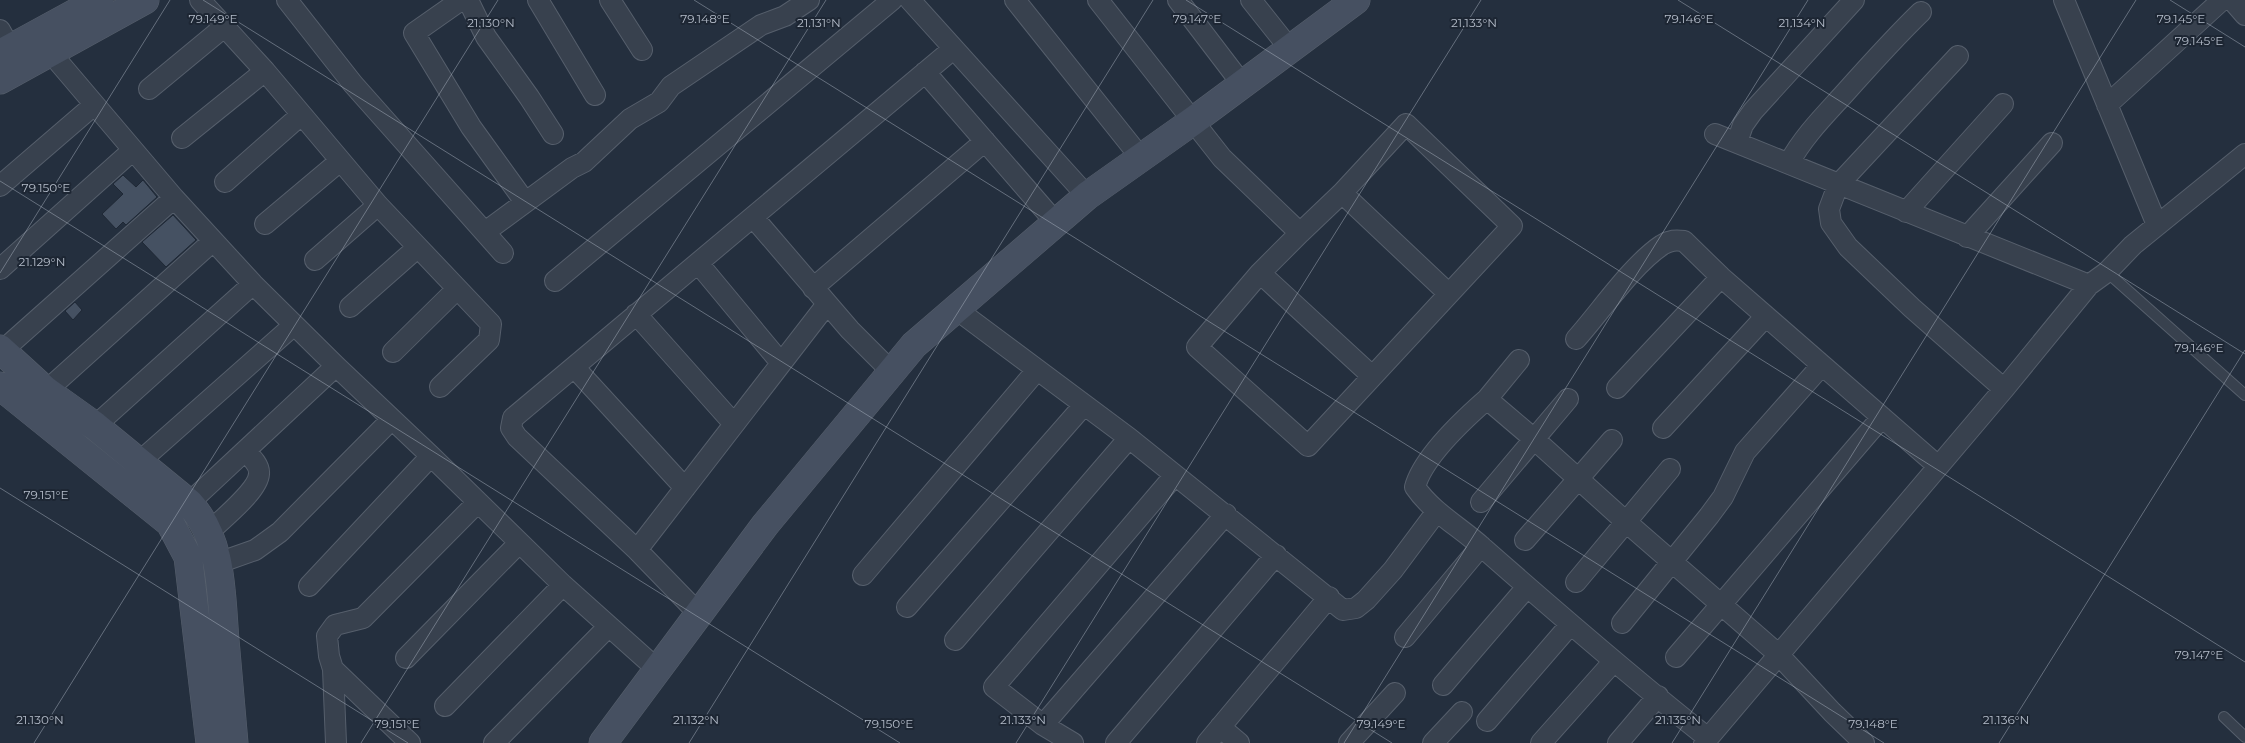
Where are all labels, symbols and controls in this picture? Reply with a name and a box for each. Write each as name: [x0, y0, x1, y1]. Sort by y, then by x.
text: 79.149°E: [188, 11, 238, 26]
text: 79.148°E: [680, 11, 730, 26]
text: 79.147°E: [1173, 11, 1221, 26]
text: 79.146°E: [1664, 11, 1714, 26]
text: 79.145°E: [2157, 11, 2205, 26]
text: 21.130°N: [467, 15, 515, 30]
text: 21.131°N: [797, 15, 841, 30]
text: 21.133°N: [1451, 15, 1497, 30]
text: 21.134°N: [1778, 15, 1826, 30]
text: 79.145°E: [2175, 33, 2223, 48]
text: 79.150°E: [22, 180, 70, 195]
text: 21.129°N: [19, 254, 65, 269]
text: 79.146°E: [2174, 340, 2224, 355]
text: 79.151°E: [23, 487, 69, 502]
text: 79.147°E: [2175, 647, 2223, 662]
text: 21.130°N: [16, 712, 64, 727]
text: 21.132°N: [673, 712, 719, 727]
text: 21.133°N: [1000, 712, 1046, 727]
text: 21.135°N: [1655, 712, 1701, 727]
text: 21.136°N: [1983, 712, 2029, 727]
text: 79.151°E: [374, 716, 420, 731]
text: 79.150°E: [865, 716, 913, 731]
text: 79.149°E: [1356, 716, 1406, 731]
text: 79.148°E: [1848, 716, 1898, 731]

